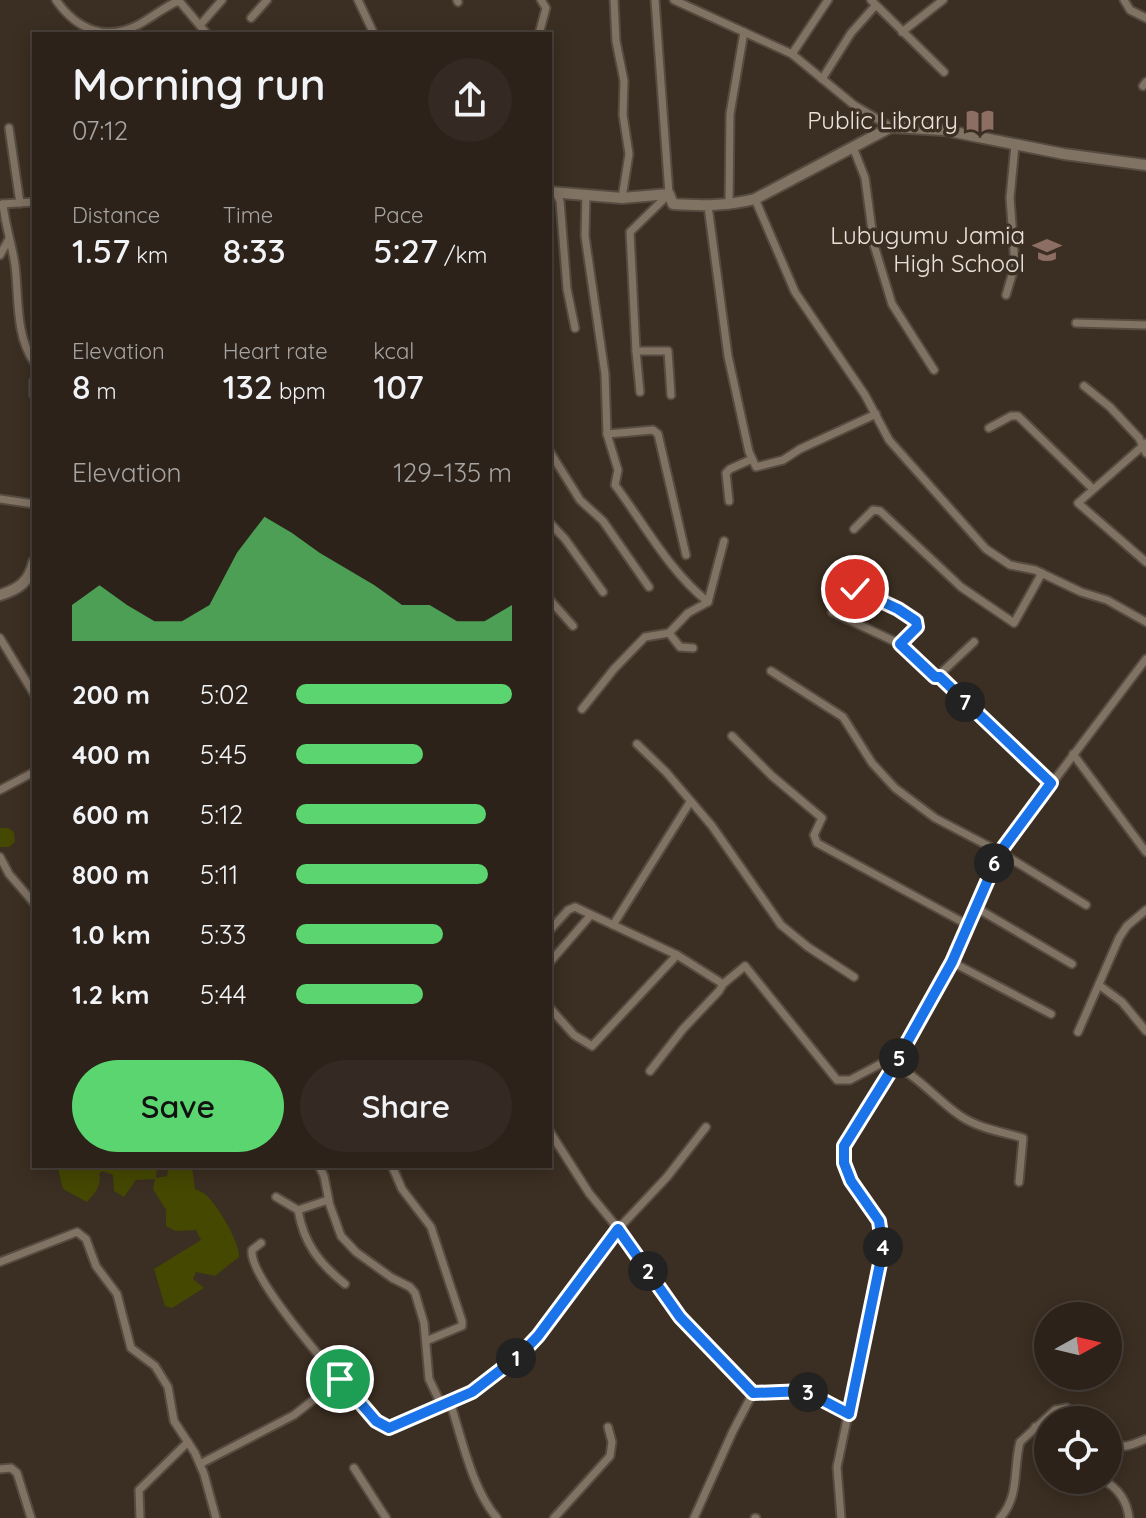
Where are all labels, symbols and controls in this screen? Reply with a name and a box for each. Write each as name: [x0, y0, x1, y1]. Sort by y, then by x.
text: Morning run: [72, 56, 326, 111]
button: share: [428, 58, 512, 142]
place label: Public Library: [807, 105, 958, 135]
library icon: Public Library: [965, 106, 995, 136]
text: 07:12: [72, 114, 128, 147]
text: Distance: [72, 201, 160, 229]
text: Time: [223, 201, 273, 229]
text: Pace: [373, 201, 424, 229]
place label: Lubugumu Jamia High School: [830, 220, 1025, 278]
text: 1.57: [72, 229, 130, 272]
text: 8:33: [223, 229, 286, 272]
text: 5:27: [373, 229, 438, 272]
school or university icon: Lubugumu Jamia High School: [1032, 235, 1062, 265]
text: km: [130, 241, 168, 269]
text: /km: [438, 241, 487, 269]
text: Elevation: [72, 337, 165, 365]
text: Heart rate: [223, 337, 328, 365]
text: kcal: [373, 337, 414, 365]
text: 8: [72, 365, 91, 408]
text: 132: [223, 365, 273, 408]
text: 107: [373, 365, 424, 408]
text: m: [91, 377, 117, 405]
text: bpm: [273, 377, 326, 405]
text: Elevation: [72, 456, 182, 489]
text: 129–135 m: [393, 456, 512, 489]
pin: [821, 555, 889, 623]
icon: check: [833, 567, 877, 611]
text: 200 m: [72, 678, 150, 711]
text: 5:02: [200, 678, 249, 711]
pin: 7: [945, 682, 985, 722]
text: 7: [959, 688, 971, 716]
text: 400 m: [72, 738, 150, 771]
text: 5:45: [200, 738, 247, 771]
text: 600 m: [72, 798, 150, 831]
text: 5:12: [200, 798, 243, 831]
pin: 6: [974, 843, 1014, 883]
text: 6: [988, 849, 1000, 877]
text: 800 m: [72, 858, 149, 891]
text: 5:11: [200, 858, 238, 891]
text: 1.0 km: [72, 918, 151, 951]
text: 5:33: [200, 918, 246, 951]
text: 1.2 km: [72, 978, 149, 1011]
text: 5:44: [200, 978, 246, 1011]
pin: 5: [879, 1038, 919, 1078]
text: 5: [893, 1044, 905, 1072]
button: Save: [72, 1060, 284, 1152]
button: Share: [300, 1060, 512, 1152]
pin: 4: [863, 1227, 903, 1267]
text: 4: [877, 1233, 889, 1261]
pin: 2: [628, 1251, 668, 1291]
text: 2: [642, 1257, 654, 1285]
north arrow: [1034, 1302, 1122, 1390]
map controls: [1034, 1302, 1122, 1494]
pin: 1: [496, 1338, 536, 1378]
text: 1: [512, 1344, 520, 1372]
pin: [306, 1345, 374, 1413]
icon: arrive: [318, 1357, 362, 1401]
pin: 3: [788, 1372, 828, 1412]
text: 3: [802, 1378, 814, 1406]
button: locate: [1034, 1406, 1122, 1494]

